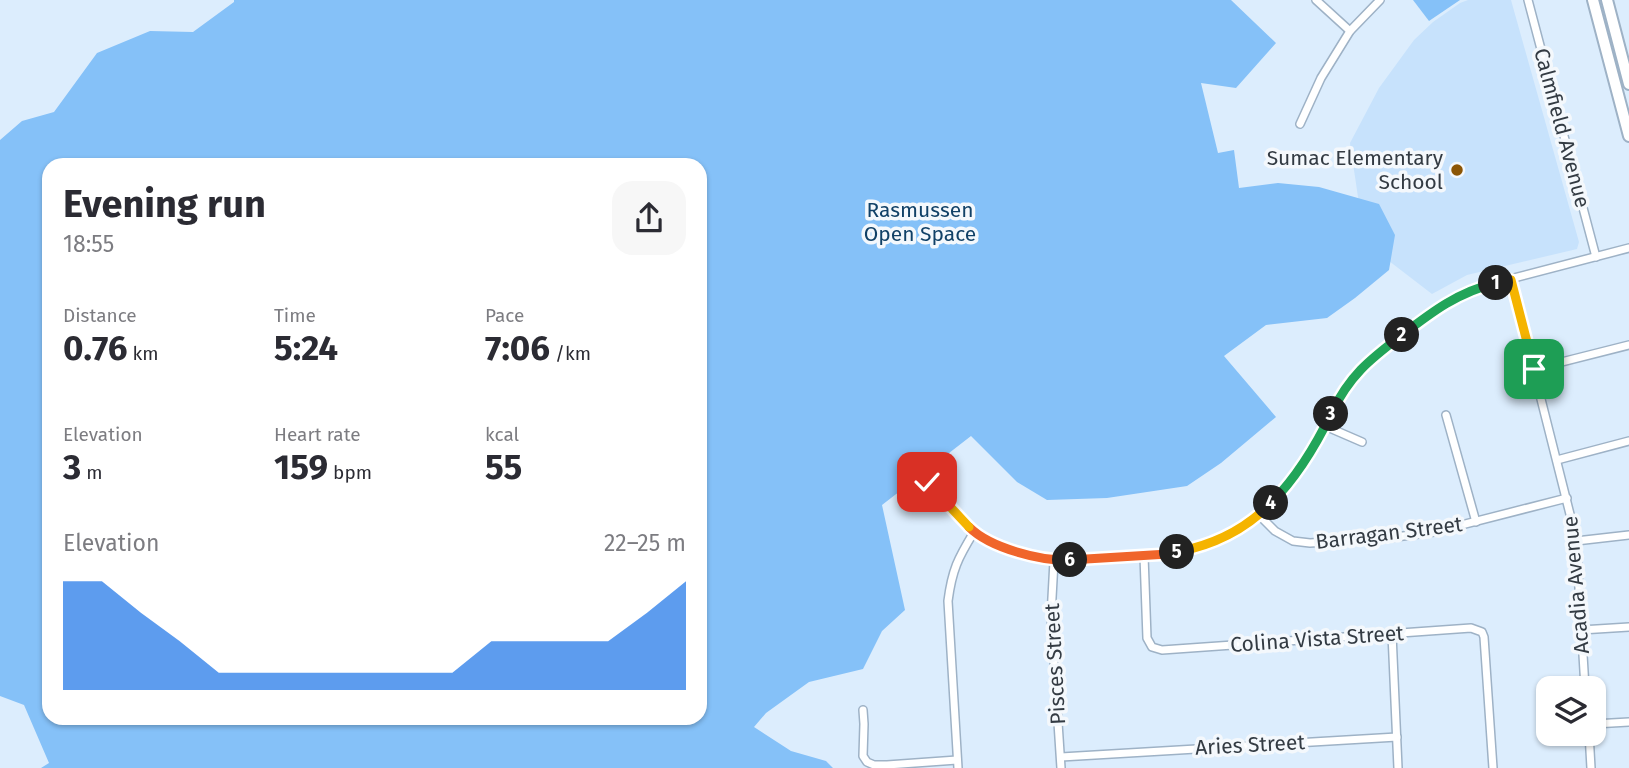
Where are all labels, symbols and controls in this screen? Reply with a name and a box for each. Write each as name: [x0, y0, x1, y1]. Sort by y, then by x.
street label: Calmfield Avenue: [1528, 45, 1596, 211]
place label: Sumac Elementary School: [1267, 145, 1444, 195]
marker: Sumac Elementary School: [1449, 162, 1465, 178]
text: Evening run: [63, 181, 266, 227]
button: share: [612, 181, 686, 255]
park label: Rasmussen Open Space: [864, 197, 976, 247]
text: 18:55: [63, 230, 114, 258]
pin: 1: [1478, 266, 1514, 300]
text: 1: [1491, 271, 1500, 294]
text: Distance: [63, 304, 137, 327]
text: Time: [274, 304, 316, 327]
text: Pace: [485, 304, 524, 327]
pin: 2: [1384, 318, 1420, 352]
text: 2: [1397, 323, 1406, 346]
text: 0.76: [63, 327, 127, 369]
text: 5:24: [274, 327, 338, 369]
text: 7:06: [485, 327, 550, 369]
pin: [1504, 339, 1564, 399]
text: km: [127, 342, 158, 365]
text: /km: [550, 342, 591, 365]
icon: arrive: [1515, 350, 1553, 388]
pin: 3: [1314, 396, 1348, 432]
text: 3: [1326, 402, 1335, 425]
text: Elevation: [63, 423, 143, 446]
text: Heart rate: [274, 423, 361, 446]
text: kcal: [485, 423, 519, 446]
text: 3: [63, 446, 81, 488]
text: 159: [274, 446, 328, 488]
text: 55: [485, 446, 522, 488]
pin: [897, 452, 957, 512]
text: m: [81, 461, 103, 484]
text: bpm: [328, 461, 372, 484]
icon: check: [908, 463, 946, 501]
pin: 4: [1254, 486, 1288, 520]
text: 4: [1265, 491, 1276, 514]
street label: Barragan Street: [1314, 511, 1464, 555]
street label: Acadia Avenue: [1557, 515, 1595, 655]
text: Elevation: [63, 529, 159, 557]
text: 22–25 m: [604, 529, 686, 557]
pin: 5: [1160, 534, 1194, 570]
text: 5: [1171, 540, 1182, 563]
pin: 6: [1052, 542, 1088, 578]
text: 6: [1064, 548, 1075, 571]
street label: Pisces Street: [1039, 602, 1071, 725]
street label: Colina Vista Street: [1229, 620, 1405, 658]
map controls: [1536, 676, 1606, 746]
button: layers: [1536, 676, 1606, 746]
street label: Aries Street: [1194, 729, 1306, 761]

